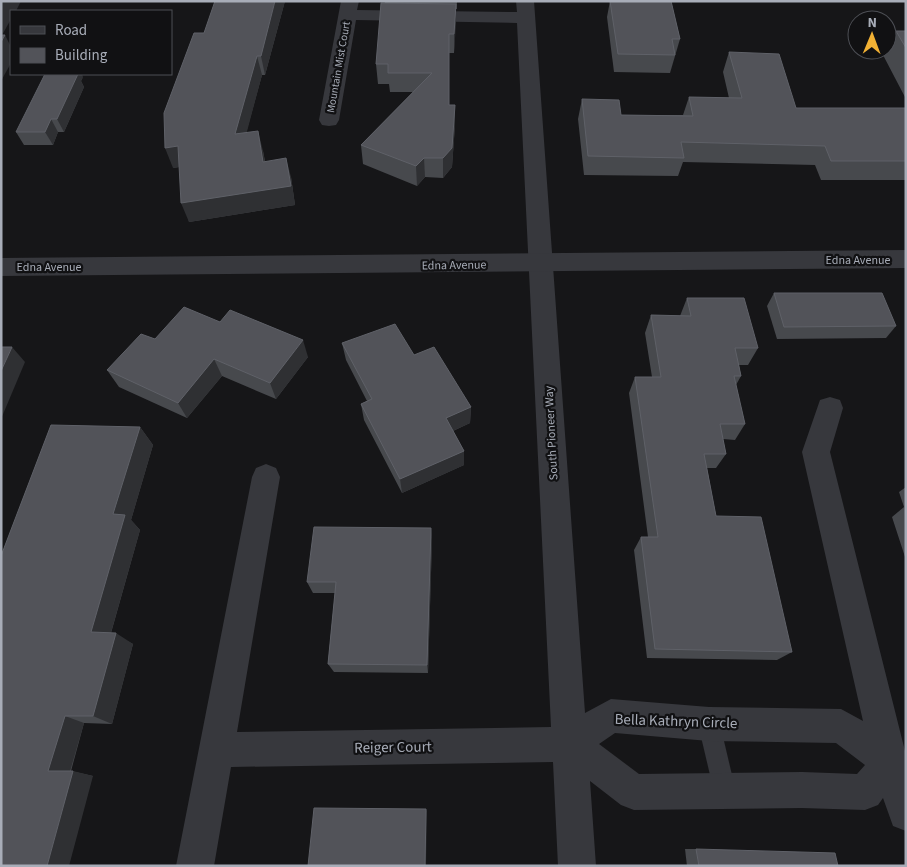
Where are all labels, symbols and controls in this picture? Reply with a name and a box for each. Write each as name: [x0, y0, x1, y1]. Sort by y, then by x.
legend: [10, 10, 172, 75]
north arrow: [847, 10, 897, 60]
text: N: [867, 13, 877, 33]
text: Road: [55, 20, 87, 41]
street label: Mountain Mist Court: [323, 20, 354, 114]
text: Building: [55, 45, 108, 66]
street label: Edna Avenue: [826, 252, 890, 269]
street label: Edna Avenue: [421, 256, 487, 275]
street label: Edna Avenue: [17, 259, 81, 276]
street label: South Pioneer Way: [541, 385, 562, 481]
street label: Bella Kathryn Circle: [614, 709, 738, 734]
street label: Reiger Court: [354, 736, 432, 759]

